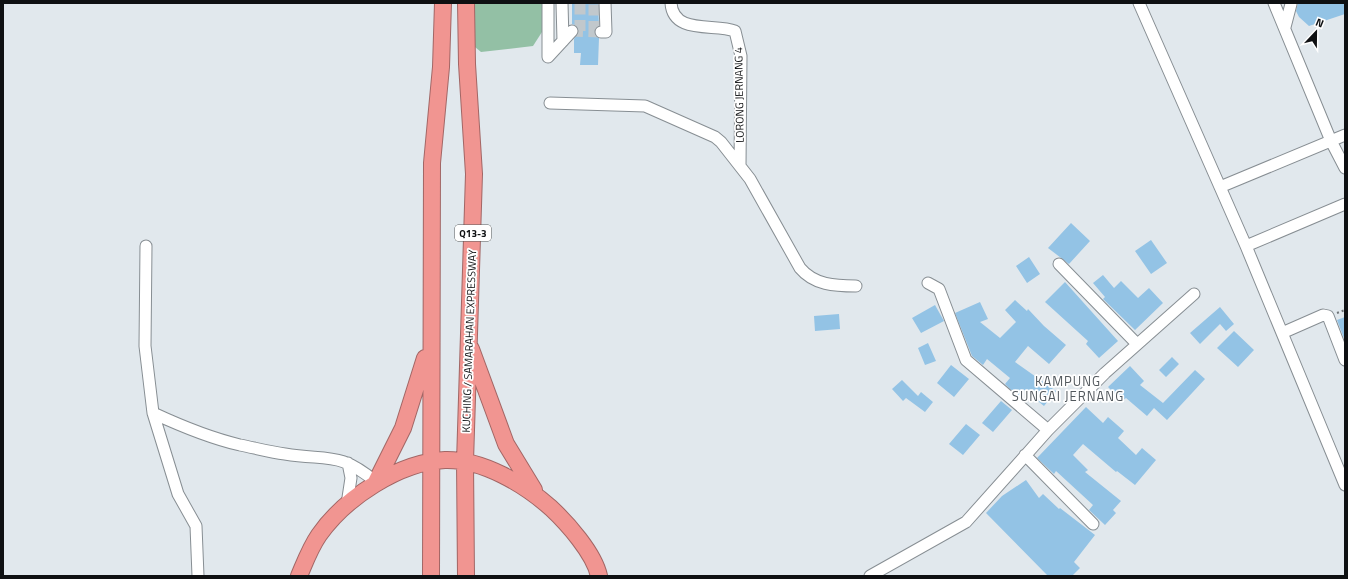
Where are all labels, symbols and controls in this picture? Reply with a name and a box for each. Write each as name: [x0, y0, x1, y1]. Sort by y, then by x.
north arrow: [1296, 12, 1336, 52]
text: N: [1313, 14, 1326, 32]
street label: LORONG JERNANG 4: [730, 47, 748, 143]
road number: Q13-3: [455, 225, 491, 241]
street label: KUCHING / SAMARAHAN EXPRESSWAY: [458, 249, 480, 433]
district label: KAMPUNG SUNGAI JERNANG: [1012, 371, 1124, 406]

